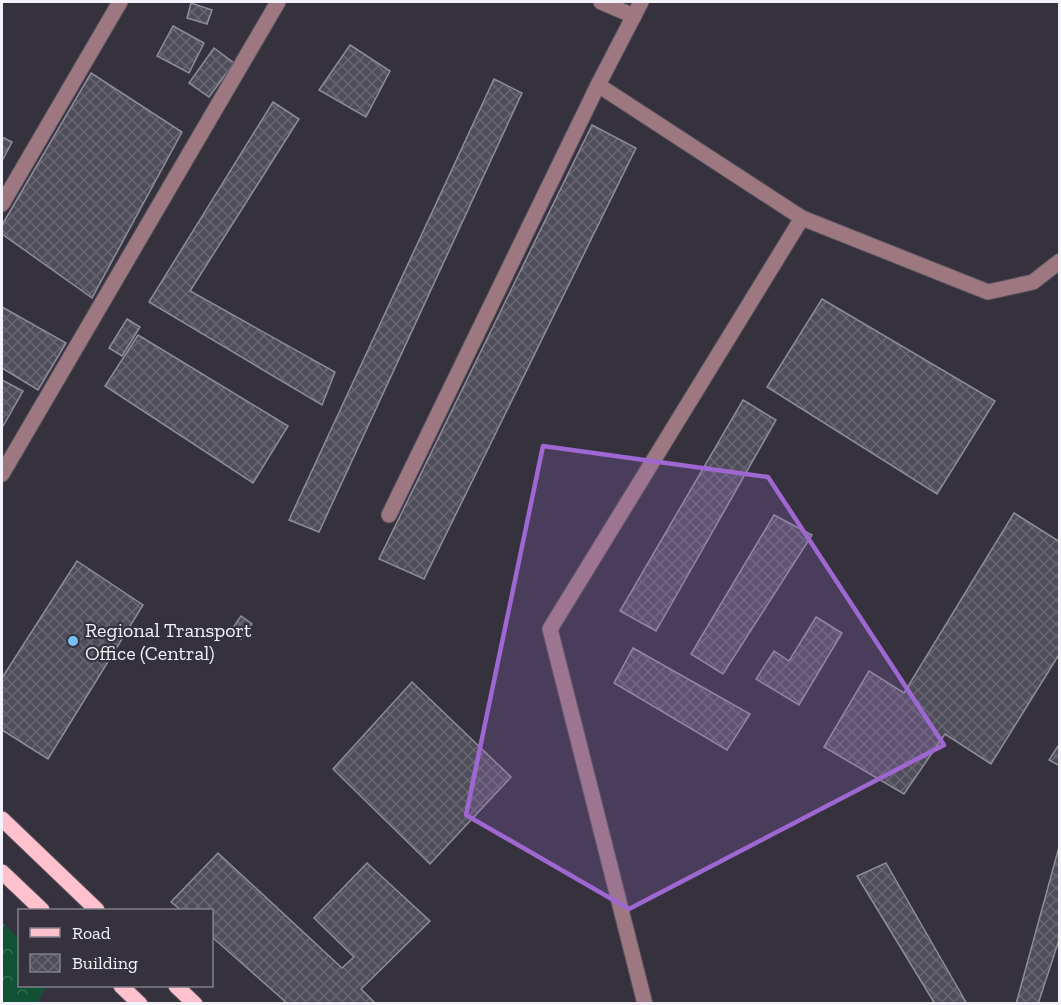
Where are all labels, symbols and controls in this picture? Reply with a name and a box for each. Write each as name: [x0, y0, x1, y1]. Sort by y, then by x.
place label: Regional Transport Office (Central): [85, 618, 252, 665]
marker: Regional Transport Office (Central): [66, 634, 80, 648]
legend: [18, 909, 213, 987]
text: Road: [72, 922, 111, 944]
text: Building: [72, 952, 138, 974]

